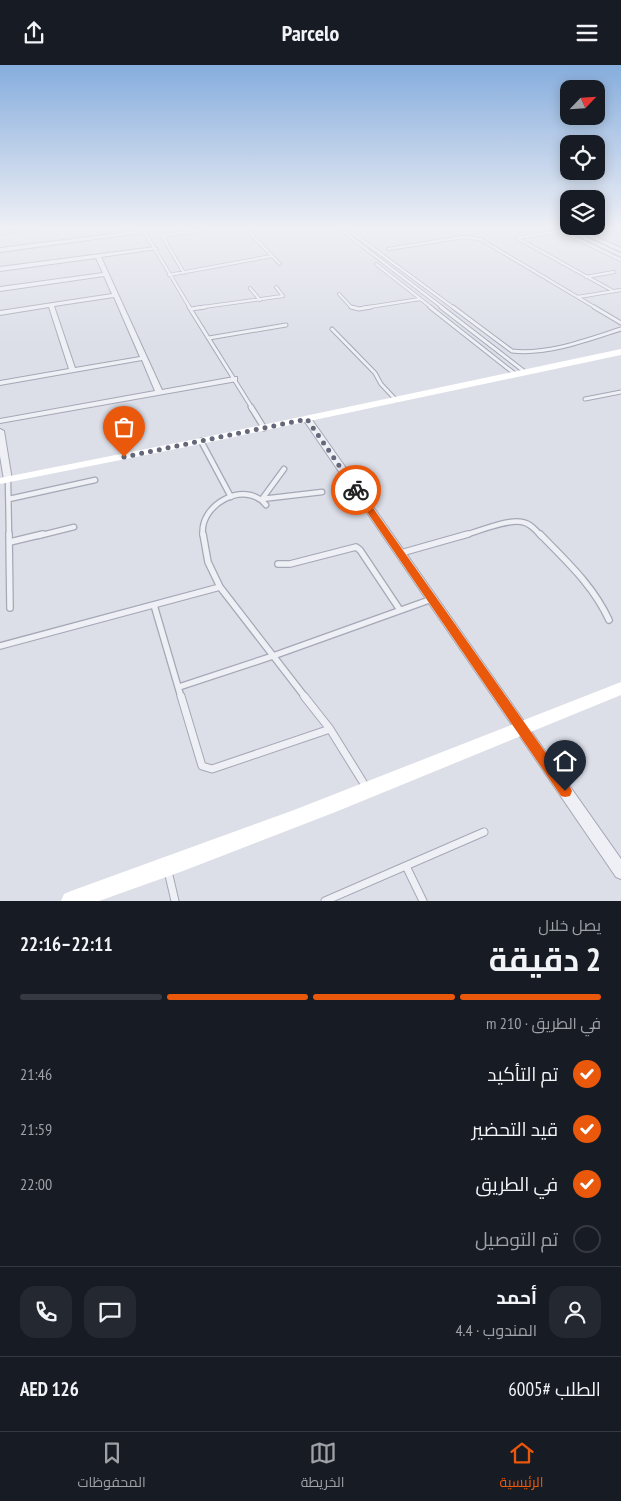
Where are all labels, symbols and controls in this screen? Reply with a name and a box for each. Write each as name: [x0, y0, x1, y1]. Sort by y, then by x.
icon: share: [20, 19, 48, 47]
text: Parcelo: [282, 19, 339, 47]
icon: menu: [573, 19, 601, 47]
north arrow: [560, 80, 605, 125]
map controls: [560, 80, 605, 235]
button: locate: [560, 135, 605, 180]
button: layers: [560, 190, 605, 235]
pin: [103, 406, 145, 457]
icon: bag: [110, 413, 138, 441]
courier: [331, 465, 381, 515]
icon: bike: [342, 476, 370, 504]
pin: [544, 740, 586, 791]
icon: home: [551, 747, 579, 775]
text: يصل خلال: [538, 915, 601, 935]
text: 22:11–22:16: [20, 932, 113, 956]
text: 2 دقيقة: [489, 938, 601, 980]
text: في الطريق · 210 m: [486, 1013, 601, 1033]
icon: check: [573, 1060, 601, 1088]
text: تم التأكيد: [487, 1062, 558, 1086]
text: 21:46: [20, 1064, 52, 1084]
icon: check: [573, 1115, 601, 1143]
text: قيد التحضير: [472, 1117, 558, 1141]
text: 21:59: [20, 1119, 52, 1139]
icon: check: [573, 1170, 601, 1198]
text: في الطريق: [476, 1172, 558, 1196]
text: 22:00: [20, 1174, 52, 1194]
text: تم التوصيل: [475, 1227, 558, 1251]
text: أحمد: [496, 1285, 537, 1309]
button: phone: [20, 1286, 72, 1338]
button: chat: [84, 1286, 136, 1338]
button: person: [549, 1286, 601, 1338]
text: المندوب · 4.4: [455, 1320, 537, 1340]
text: AED 126: [20, 1377, 79, 1401]
text: الطلب #6005: [508, 1377, 601, 1401]
tab: المحفوظات: [78, 1439, 146, 1495]
tab: الخريطة: [301, 1439, 344, 1495]
tab: الرئيسية: [500, 1439, 543, 1495]

